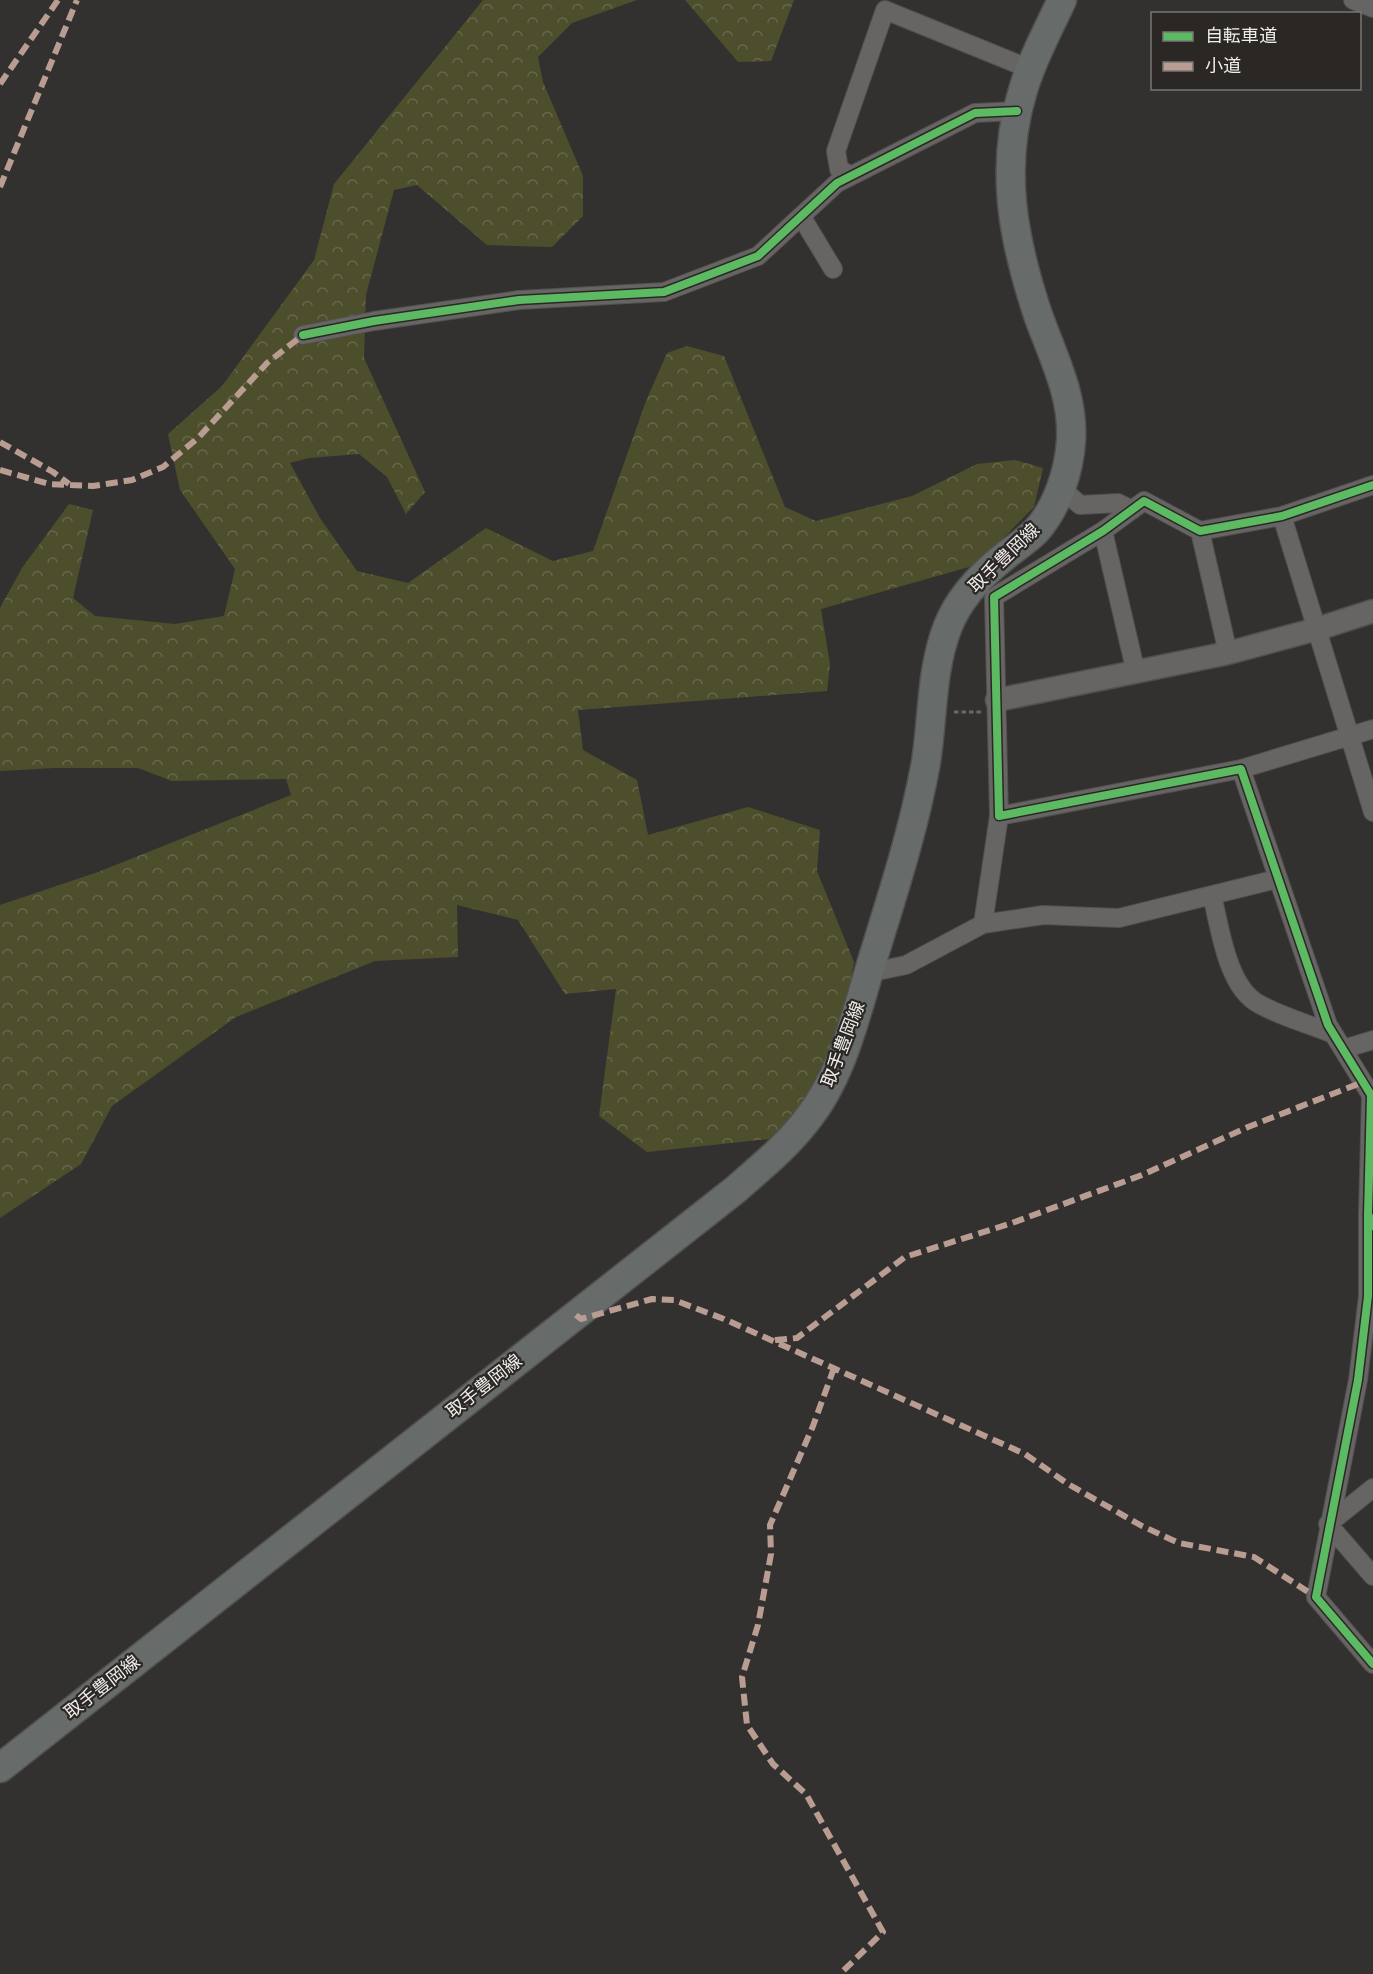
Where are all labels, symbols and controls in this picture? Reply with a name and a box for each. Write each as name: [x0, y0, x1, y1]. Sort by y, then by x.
legend: [1151, 12, 1361, 90]
text: 自転車道: [1205, 23, 1277, 47]
text: 小道: [1205, 53, 1241, 77]
street label: 取手豊岡線: [963, 517, 1044, 597]
street label: 取手豊岡線: [815, 997, 869, 1090]
street label: 取手豊岡線: [441, 1348, 526, 1422]
street label: 取手豊岡線: [59, 1649, 144, 1723]

